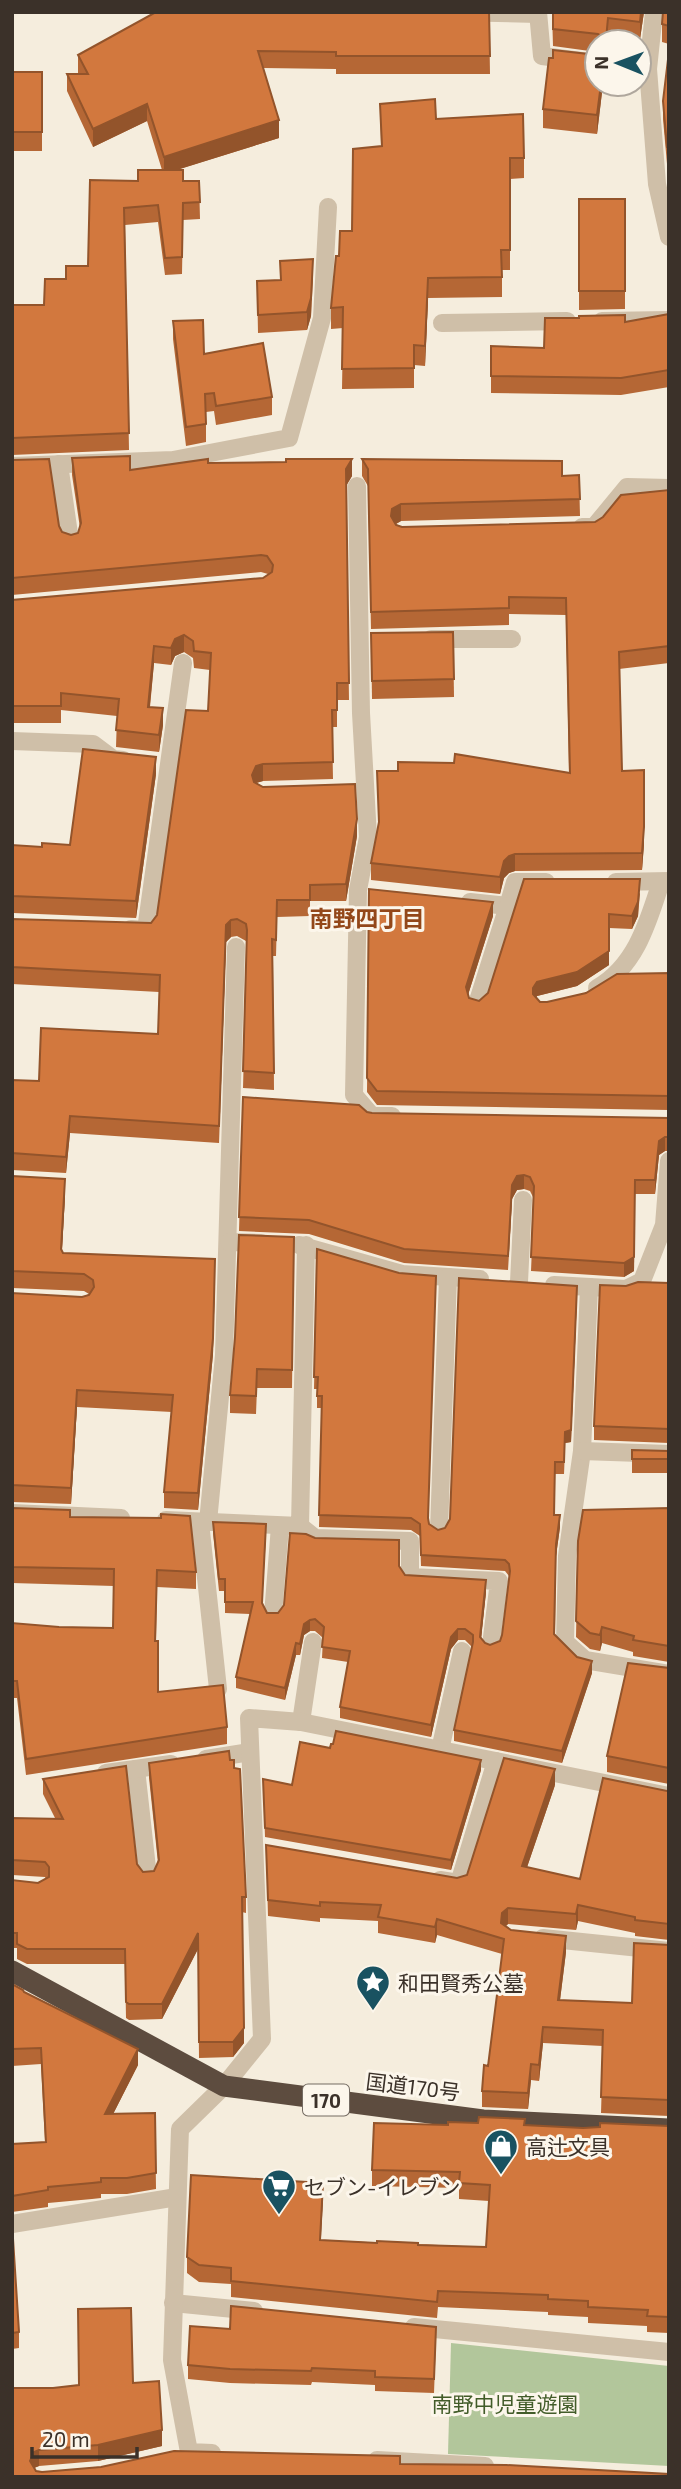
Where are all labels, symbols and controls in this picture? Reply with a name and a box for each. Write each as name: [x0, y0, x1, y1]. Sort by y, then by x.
north arrow: [583, 28, 653, 98]
text: N: [589, 56, 612, 70]
district label: 南野四丁目: [310, 904, 425, 932]
place icon: 和田賢秀公墓: [354, 1963, 392, 2012]
place label: 和田賢秀公墓: [398, 1970, 524, 1995]
street label: 国道170号: [364, 2068, 462, 2104]
road number: 170: [303, 2084, 349, 2116]
shop icon: 高辻文具: [482, 2127, 520, 2176]
place label: 高辻文具: [526, 2134, 610, 2159]
supermarket icon: セブン-イレブン: [260, 2167, 298, 2216]
place label: セブン-イレブン: [304, 2174, 460, 2199]
park label: 南野中児童遊園: [432, 2391, 579, 2416]
scale bar: [32, 2416, 136, 2460]
text: 20 m: [42, 2426, 90, 2451]

